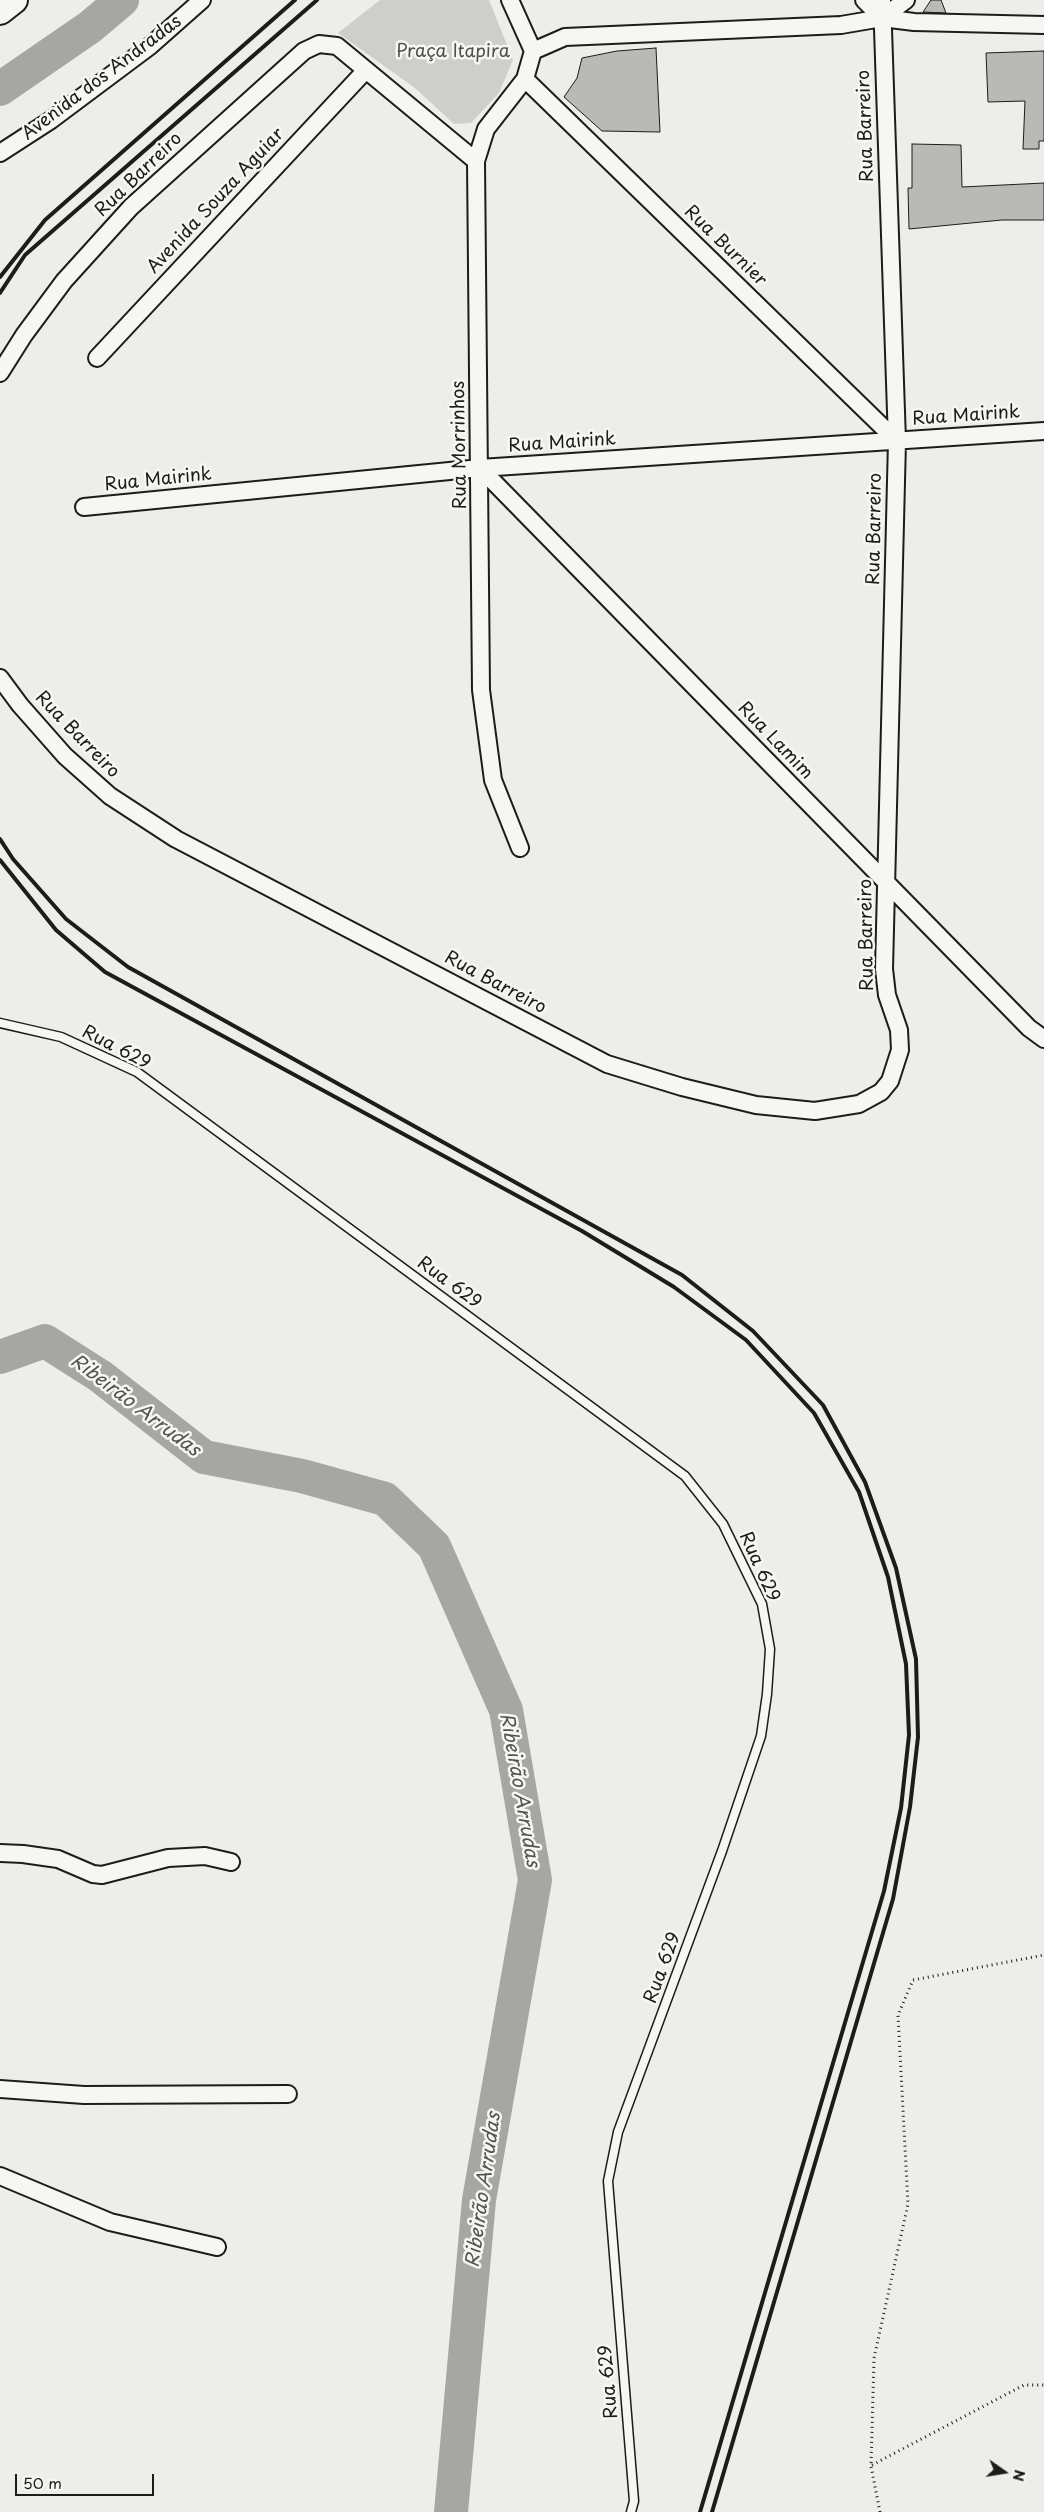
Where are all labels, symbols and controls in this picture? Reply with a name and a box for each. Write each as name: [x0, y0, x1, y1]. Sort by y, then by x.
street label: Avenida dos Andradas: [18, 11, 186, 145]
park label: Praça Itapira: [396, 41, 510, 63]
street label: Rua Barreiro: [853, 70, 879, 182]
street label: Avenida Souza Aguiar: [143, 124, 289, 278]
street label: Rua Barreiro: [91, 128, 187, 222]
street label: Rua Burnier: [679, 201, 771, 291]
street label: Rua Morrinhos: [448, 380, 472, 510]
street label: Rua Mairink: [911, 401, 1021, 431]
street label: Rua Mairink: [507, 428, 617, 458]
street label: Rua Mairink: [103, 464, 213, 496]
street label: Rua Barreiro: [863, 473, 887, 585]
street label: Rua Barreiro: [30, 687, 124, 783]
street label: Rua Lamim: [733, 698, 817, 784]
street label: Rua Barreiro: [855, 879, 879, 991]
street label: Rua Barreiro: [440, 947, 550, 1019]
street label: Rua 629: [78, 1022, 154, 1074]
street label: Rua 629: [413, 1252, 485, 1314]
water label: Ribeirão Arrudas: [66, 1350, 204, 1462]
street label: Rua 629: [734, 1529, 784, 1605]
water label: Ribeirão Arrudas: [494, 1711, 544, 1869]
street label: Rua 629: [640, 1929, 686, 2007]
water label: Ribeirão Arrudas: [462, 2111, 506, 2269]
street label: Rua 629: [595, 2344, 623, 2420]
north arrow: [979, 2447, 1029, 2497]
scale bar: [18, 2464, 156, 2496]
text: N: [1008, 2468, 1031, 2483]
text: 50 m: [23, 2471, 62, 2494]

